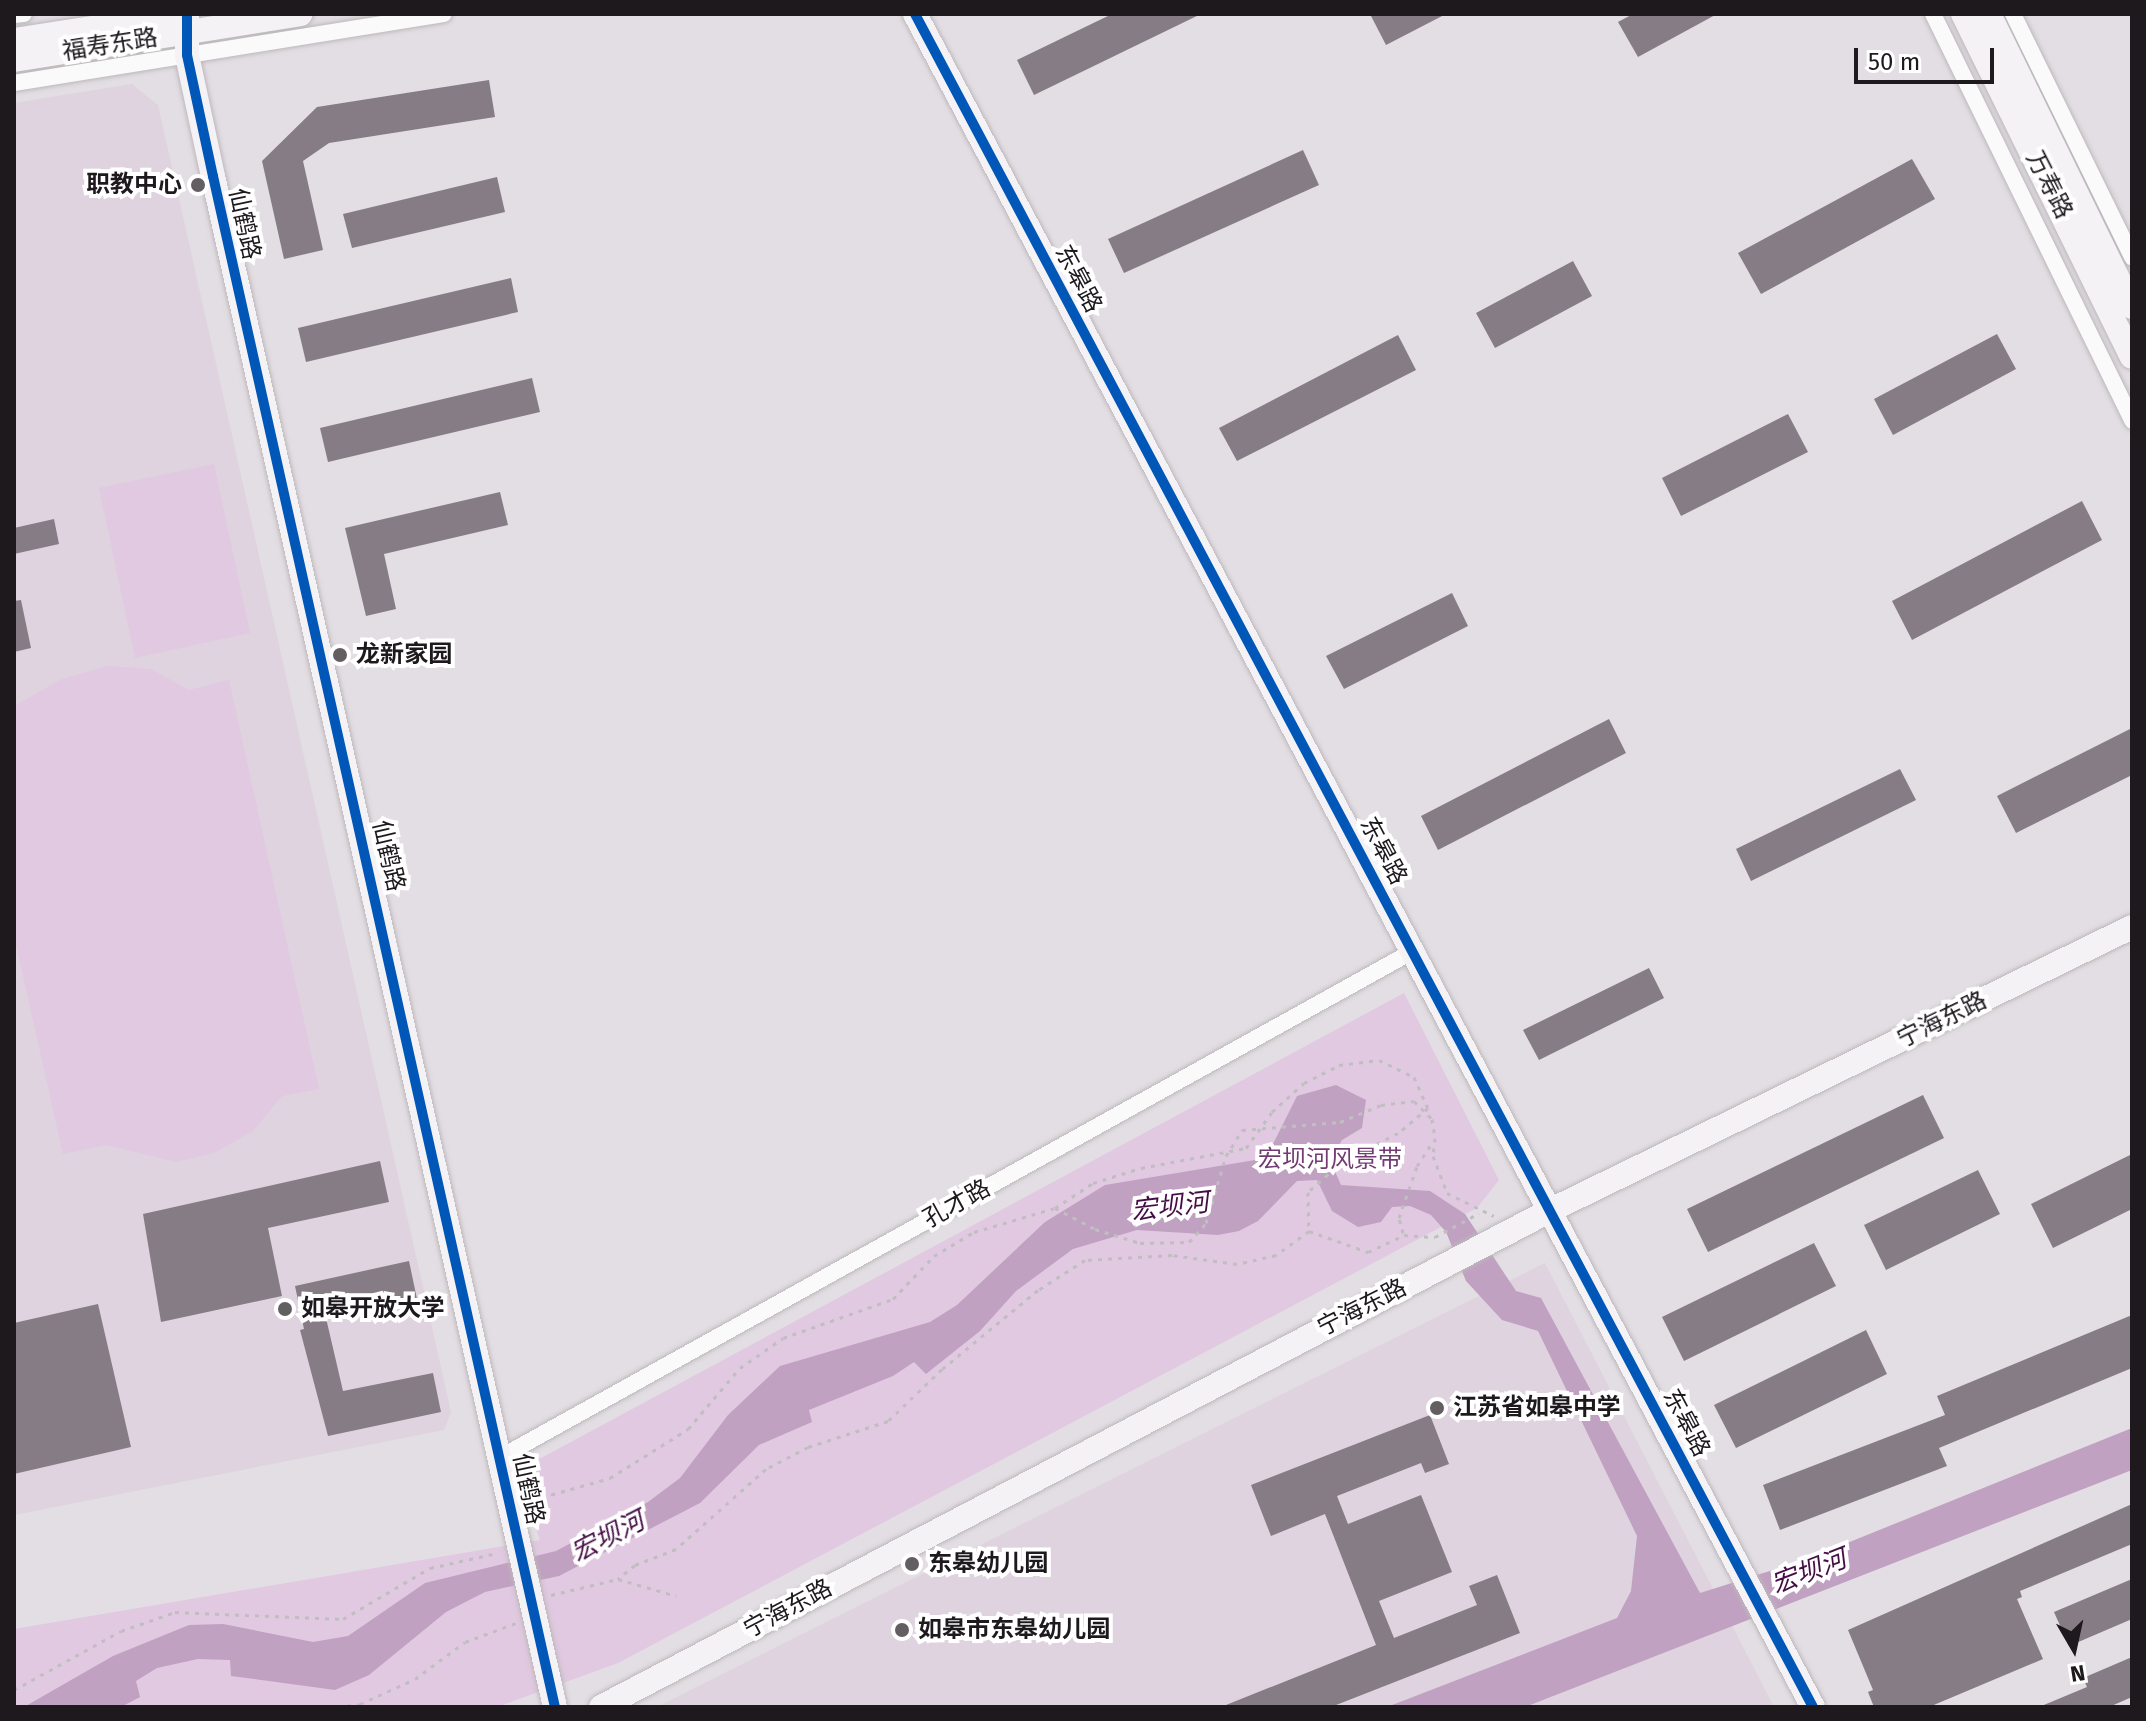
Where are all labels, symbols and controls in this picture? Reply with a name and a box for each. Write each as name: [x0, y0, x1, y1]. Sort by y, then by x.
street label: 福寿东路: [60, 23, 160, 67]
scale bar: [1858, 32, 1998, 82]
text: 50 m: [1868, 48, 1920, 76]
street label: 万寿路: [2020, 146, 2078, 224]
place label: 职教中心: [86, 171, 182, 199]
marker: 职教中心: [189, 176, 207, 194]
street label: 仙鹤路: [222, 186, 266, 262]
street label: 东皋路: [1048, 240, 1108, 318]
place label: 龙新家园: [356, 641, 452, 669]
marker: 龙新家园: [331, 646, 349, 664]
street label: 东皋路: [1353, 812, 1413, 890]
street label: 仙鹤路: [366, 818, 410, 894]
street label: 宁海东路: [1893, 986, 1991, 1054]
park label: 宏坝河风景带: [1258, 1146, 1402, 1174]
street label: 孔才路: [919, 1174, 995, 1234]
water label: 宏坝河: [1129, 1187, 1211, 1227]
street label: 宁海东路: [1313, 1273, 1411, 1343]
place label: 如皋开放大学: [301, 1295, 445, 1323]
marker: 如皋开放大学: [276, 1300, 294, 1318]
street label: 东皋路: [1656, 1384, 1716, 1462]
place label: 江苏省如皋中学: [1453, 1394, 1621, 1422]
marker: 江苏省如皋中学: [1428, 1399, 1446, 1417]
street label: 仙鹤路: [506, 1451, 550, 1527]
water label: 宏坝河: [566, 1505, 650, 1569]
water label: 宏坝河: [1767, 1543, 1851, 1601]
place label: 东皋幼儿园: [928, 1550, 1048, 1578]
marker: 东皋幼儿园: [903, 1555, 921, 1573]
street label: 宁海东路: [739, 1574, 837, 1644]
north arrow: [2034, 1609, 2114, 1689]
place label: 如皋市东皋幼儿园: [918, 1616, 1110, 1644]
marker: 如皋市东皋幼儿园: [893, 1621, 911, 1639]
text: N: [2069, 1659, 2087, 1688]

